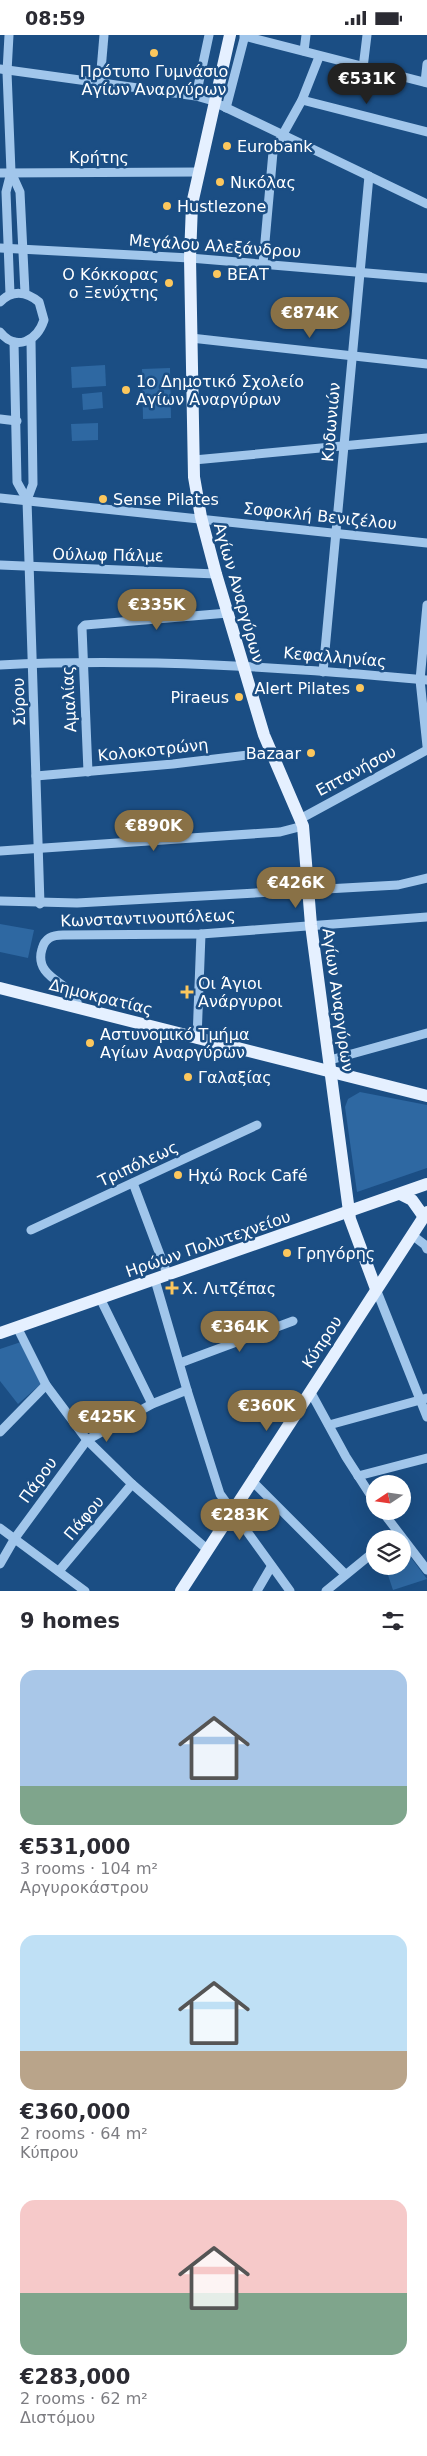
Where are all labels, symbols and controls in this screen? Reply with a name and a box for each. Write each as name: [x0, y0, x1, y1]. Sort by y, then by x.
text: 08:59: [25, 7, 85, 29]
marker: Πρότυπο Γυμνάσιο Αγίων Αναργύρων: [148, 47, 160, 59]
place label: Πρότυπο Γυμνάσιο Αγίων Αναργύρων: [80, 62, 228, 99]
pin: €531K: [332, 63, 402, 105]
text: €531K: [339, 69, 395, 88]
place label: Eurobank: [237, 137, 313, 156]
marker: Eurobank: [221, 140, 233, 152]
street label: Κρήτης: [69, 148, 129, 167]
place label: Νικόλας: [230, 173, 296, 192]
marker: Νικόλας: [214, 176, 226, 188]
place label: Hustlezone: [177, 197, 266, 216]
marker: Hustlezone: [161, 200, 173, 212]
street label: Μεγάλου Αλεξάνδρου: [128, 231, 302, 261]
place label: Ο Κόκκορας ο Ξενύχτης: [62, 265, 159, 302]
place label: ΒΕΑΤ: [227, 265, 269, 284]
marker: ΒΕΑΤ: [211, 268, 223, 280]
marker: Ο Κόκκορας ο Ξενύχτης: [163, 277, 175, 289]
pin: €874K: [275, 297, 345, 339]
text: €874K: [282, 303, 338, 322]
place label: 1ο Δημοτικό Σχολείο Αγίων Αναργύρων: [136, 372, 304, 409]
street label: Κυδωνιών: [318, 381, 344, 462]
marker: 1ο Δημοτικό Σχολείο Αγίων Αναργύρων: [120, 384, 132, 396]
place label: Sense Pilates: [113, 490, 219, 509]
marker: Sense Pilates: [97, 493, 109, 505]
street label: Σοφοκλή Βενιζέλου: [242, 498, 398, 534]
street label: Αγίων Αναργύρων: [210, 521, 268, 665]
street label: Ούλωφ Πάλμε: [52, 545, 164, 565]
pin: €335K: [122, 589, 192, 631]
text: €335K: [129, 595, 185, 614]
street label: Κεφαλληνίας: [283, 643, 387, 671]
street label: Αμαλίας: [58, 665, 80, 733]
street label: Σύρου: [9, 677, 29, 727]
place label: Alert Pilates: [254, 679, 350, 698]
marker: Alert Pilates: [354, 682, 366, 694]
place label: Piraeus: [171, 688, 229, 707]
marker: Piraeus: [233, 691, 245, 703]
street label: Κολοκοτρώνη: [97, 735, 209, 765]
street label: Επτανήσου: [313, 742, 399, 800]
place label: Bazaar: [246, 744, 301, 763]
marker: Bazaar: [305, 747, 317, 759]
pin: €890K: [119, 809, 189, 852]
text: €890K: [126, 816, 182, 835]
pin: €426K: [261, 867, 331, 909]
text: €426K: [268, 873, 324, 892]
street label: Κωνσταντινουπόλεως: [60, 905, 236, 931]
street label: Αγίων Αναργύρων: [318, 927, 358, 1073]
place label: Οι Άγιοι Ανάργυροι: [198, 974, 283, 1011]
street label: Δημοκρατίας: [47, 975, 155, 1019]
marker: Οι Άγιοι Ανάργυροι: [180, 985, 194, 999]
place label: Αστυνομικό Τμήμα Αγίων Αναργύρων: [100, 1025, 249, 1062]
marker: Αστυνομικό Τμήμα Αγίων Αναργύρων: [84, 1037, 96, 1049]
place label: Γαλαξίας: [198, 1068, 272, 1087]
marker: Γαλαξίας: [182, 1071, 194, 1083]
street label: Τριπόλεως: [94, 1137, 181, 1191]
place label: Ηχώ Rock Café: [188, 1166, 308, 1185]
marker: Ηχώ Rock Café: [172, 1169, 184, 1181]
street label: Ηρώων Πολυτεχνείου: [123, 1207, 293, 1281]
place label: Γρηγόρης: [297, 1244, 375, 1263]
marker: Γρηγόρης: [281, 1247, 293, 1259]
place label: Χ. Λιτζέπας: [182, 1279, 276, 1298]
marker: Χ. Λιτζέπας: [166, 1282, 178, 1294]
pin: €364K: [205, 1311, 275, 1353]
street label: Κύπρου: [298, 1312, 346, 1372]
text: €364K: [212, 1317, 268, 1336]
pin: €360K: [232, 1389, 302, 1432]
text: €360K: [239, 1396, 295, 1415]
pin: €425K: [72, 1401, 142, 1443]
text: €425K: [79, 1407, 135, 1426]
street label: Πάρου: [15, 1453, 61, 1507]
north arrow: [366, 1475, 411, 1520]
map controls: [366, 1475, 411, 1575]
street label: Πάφου: [60, 1492, 108, 1544]
pin: €283K: [205, 1499, 275, 1541]
text: €283K: [212, 1505, 268, 1524]
button: layers: [366, 1530, 411, 1575]
icon: filters: [379, 1607, 407, 1635]
text: 9 homes: [20, 1609, 120, 1633]
icon: home: [169, 1703, 259, 1793]
text: €531,000: [20, 1835, 130, 1859]
text: 3 rooms · 104 m²: [20, 1859, 158, 1878]
text: Αργυροκάστρου: [20, 1878, 149, 1897]
icon: home: [169, 1968, 259, 2058]
text: €360,000: [20, 2100, 130, 2124]
text: 2 rooms · 64 m²: [20, 2124, 148, 2143]
text: Κύπρου: [20, 2143, 79, 2162]
icon: home: [169, 2233, 259, 2323]
text: €283,000: [20, 2365, 130, 2389]
text: 2 rooms · 62 m²: [20, 2389, 148, 2408]
text: Διστόμου: [20, 2408, 95, 2427]

